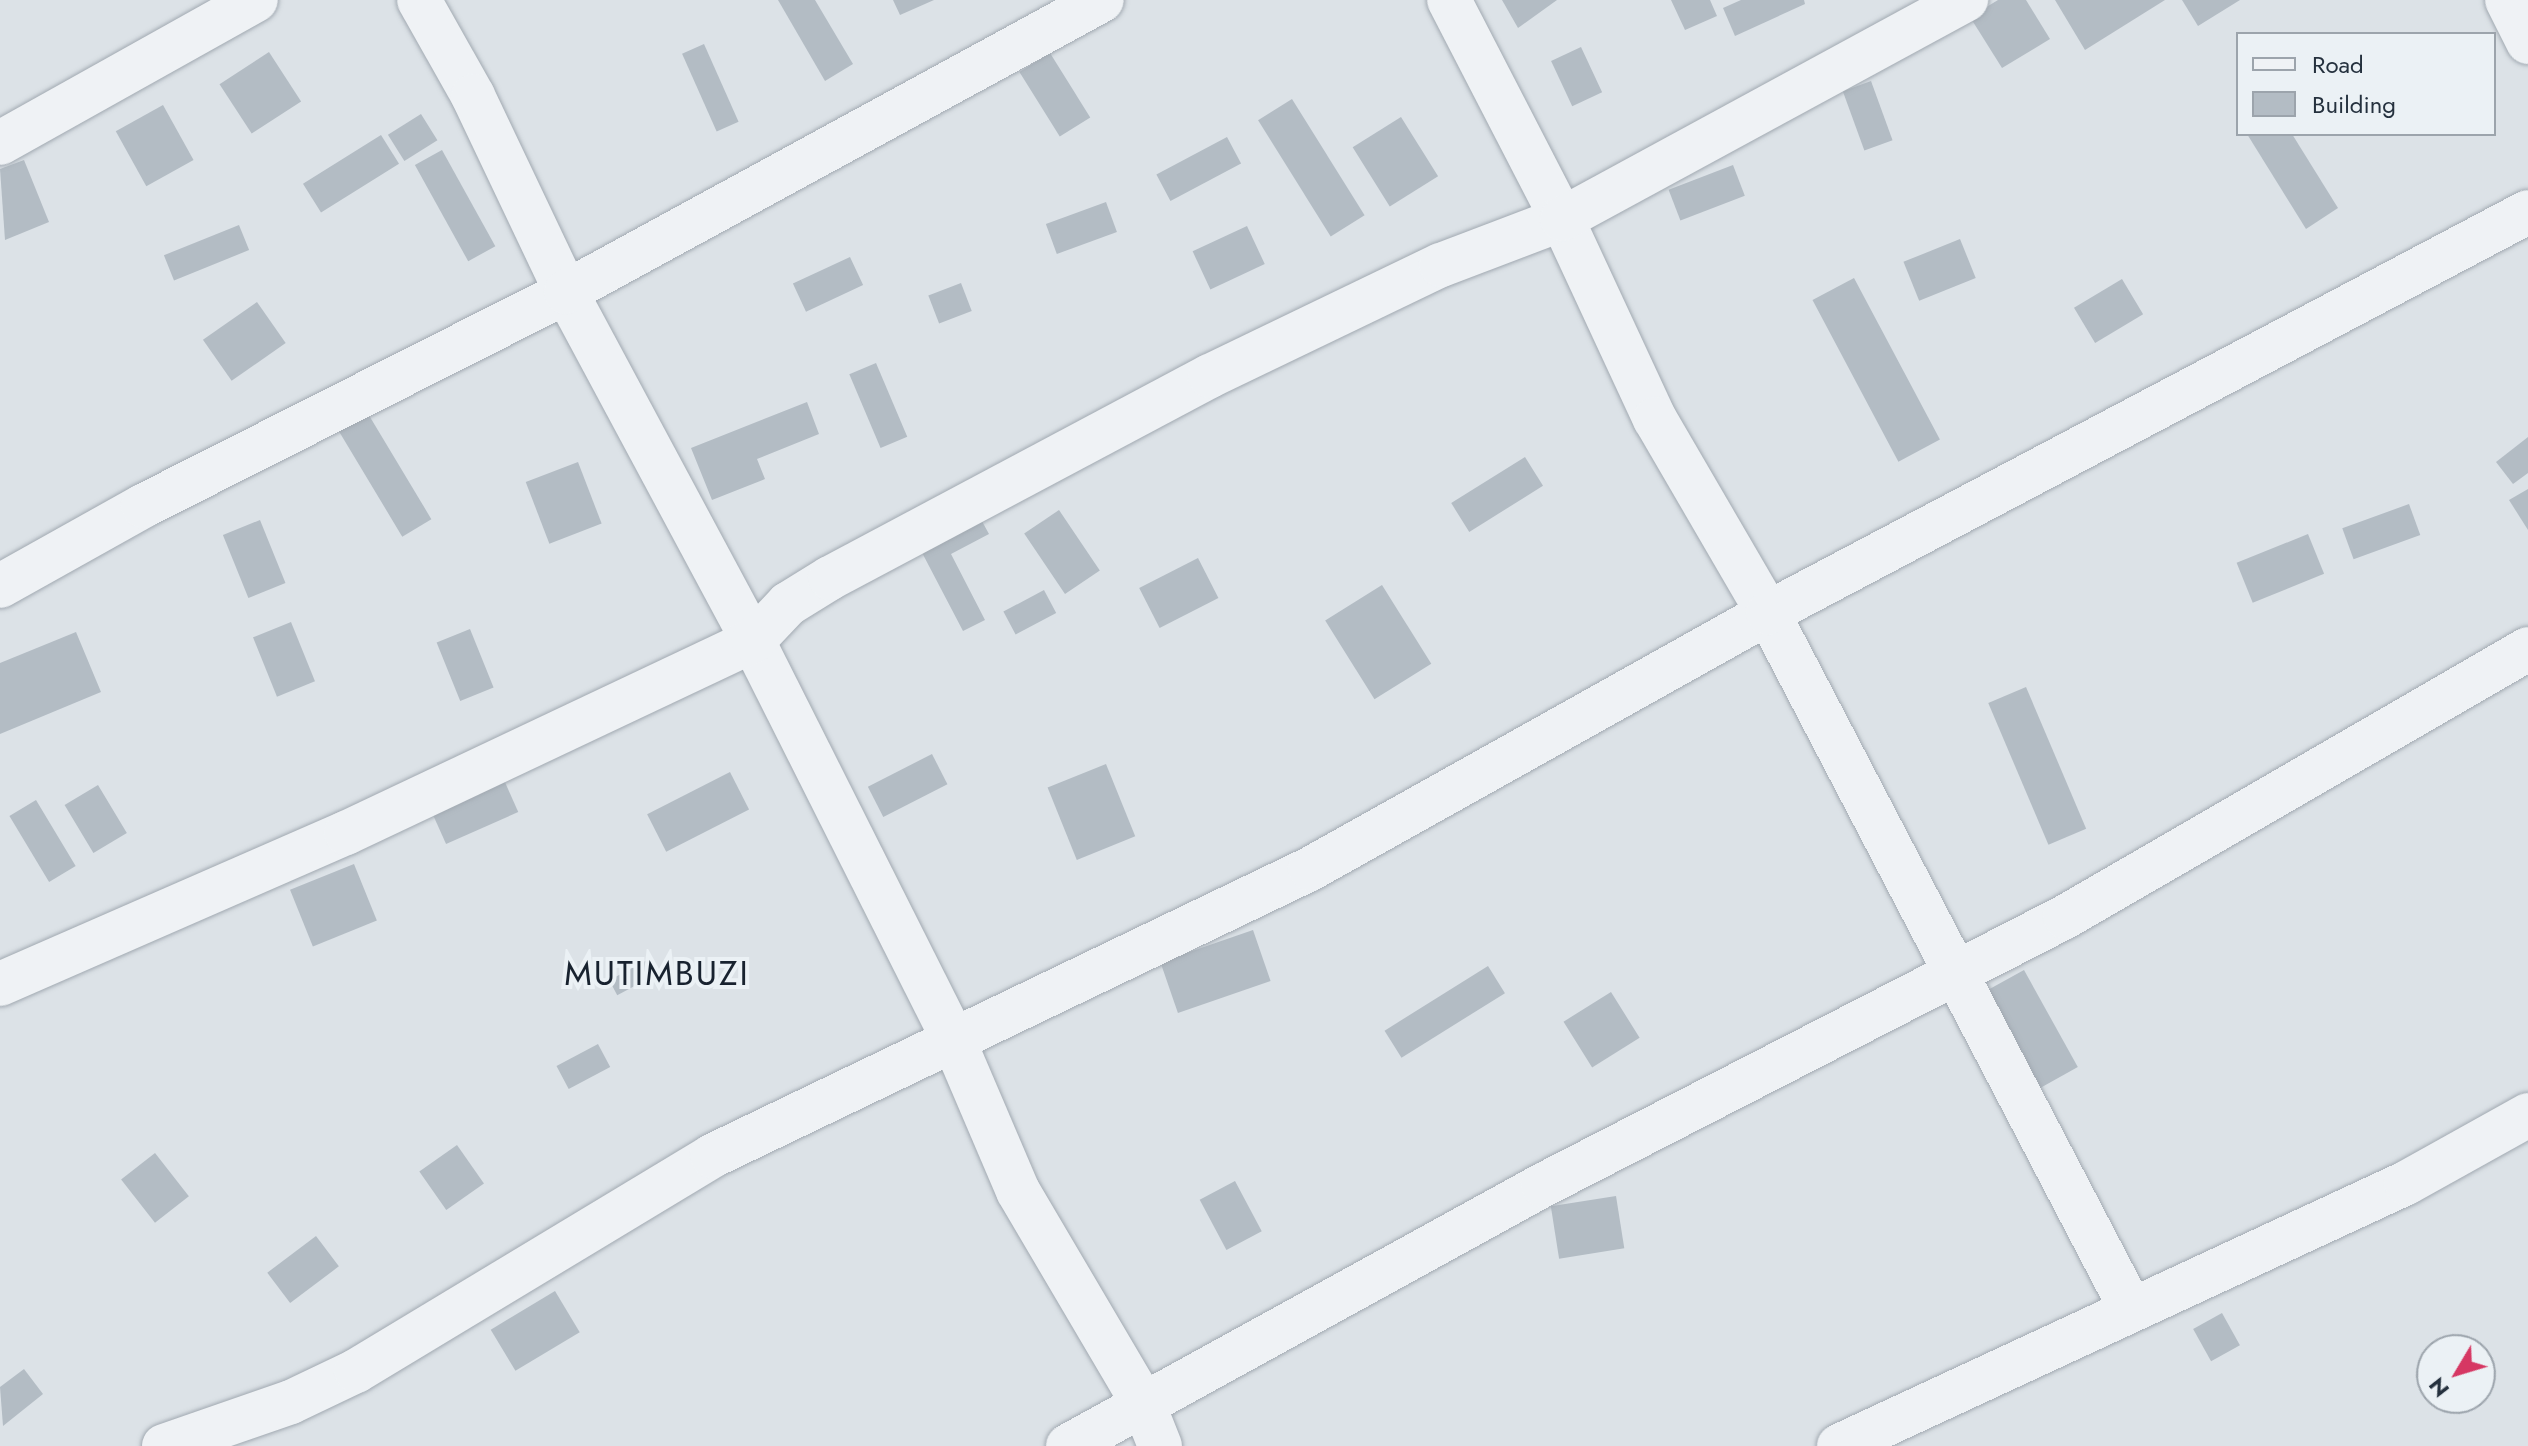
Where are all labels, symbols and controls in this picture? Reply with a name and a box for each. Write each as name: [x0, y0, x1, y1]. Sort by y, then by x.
legend: [2236, 32, 2496, 136]
text: Road: [2312, 47, 2364, 82]
text: Building: [2312, 87, 2396, 122]
district label: MUTIMBUZI: [564, 954, 750, 994]
north arrow: [2416, 1334, 2496, 1414]
text: N: [2421, 1371, 2457, 1404]

